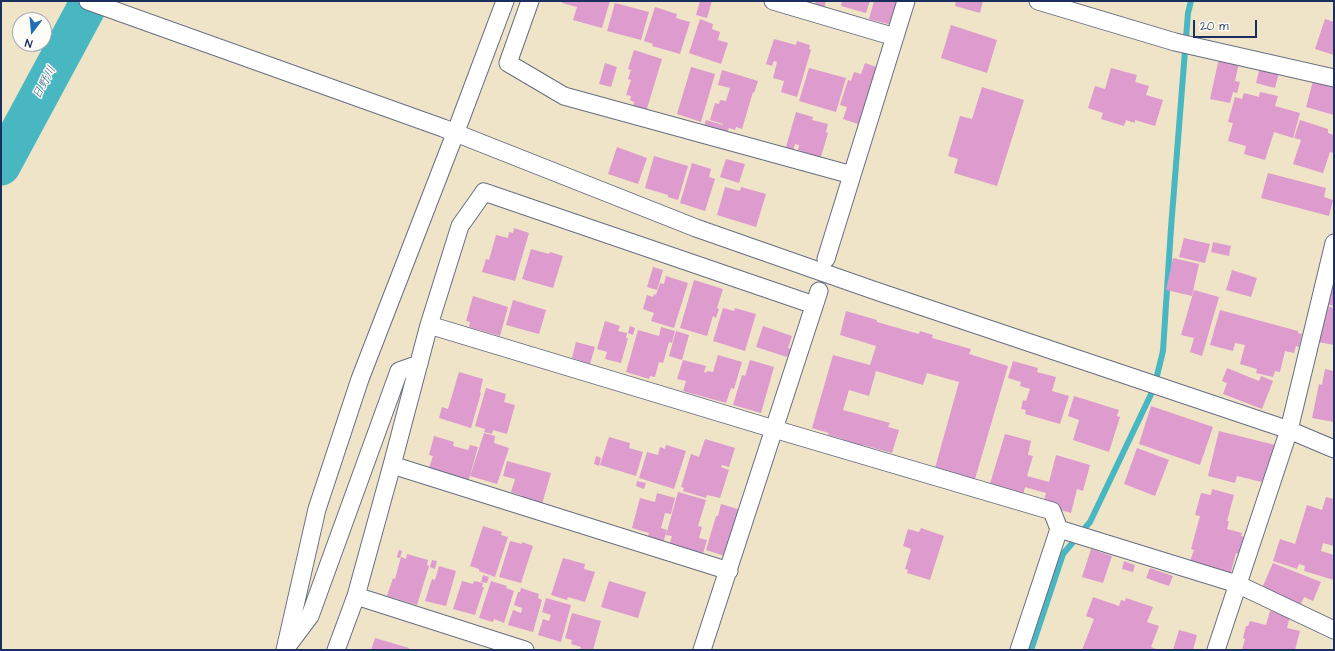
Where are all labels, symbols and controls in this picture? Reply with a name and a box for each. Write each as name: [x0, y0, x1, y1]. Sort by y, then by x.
north arrow: [12, 12, 52, 52]
scale bar: [1195, 12, 1259, 38]
text: 20 m: [1200, 18, 1229, 35]
text: N: [23, 35, 34, 51]
water label: 日野川: [30, 64, 60, 102]

